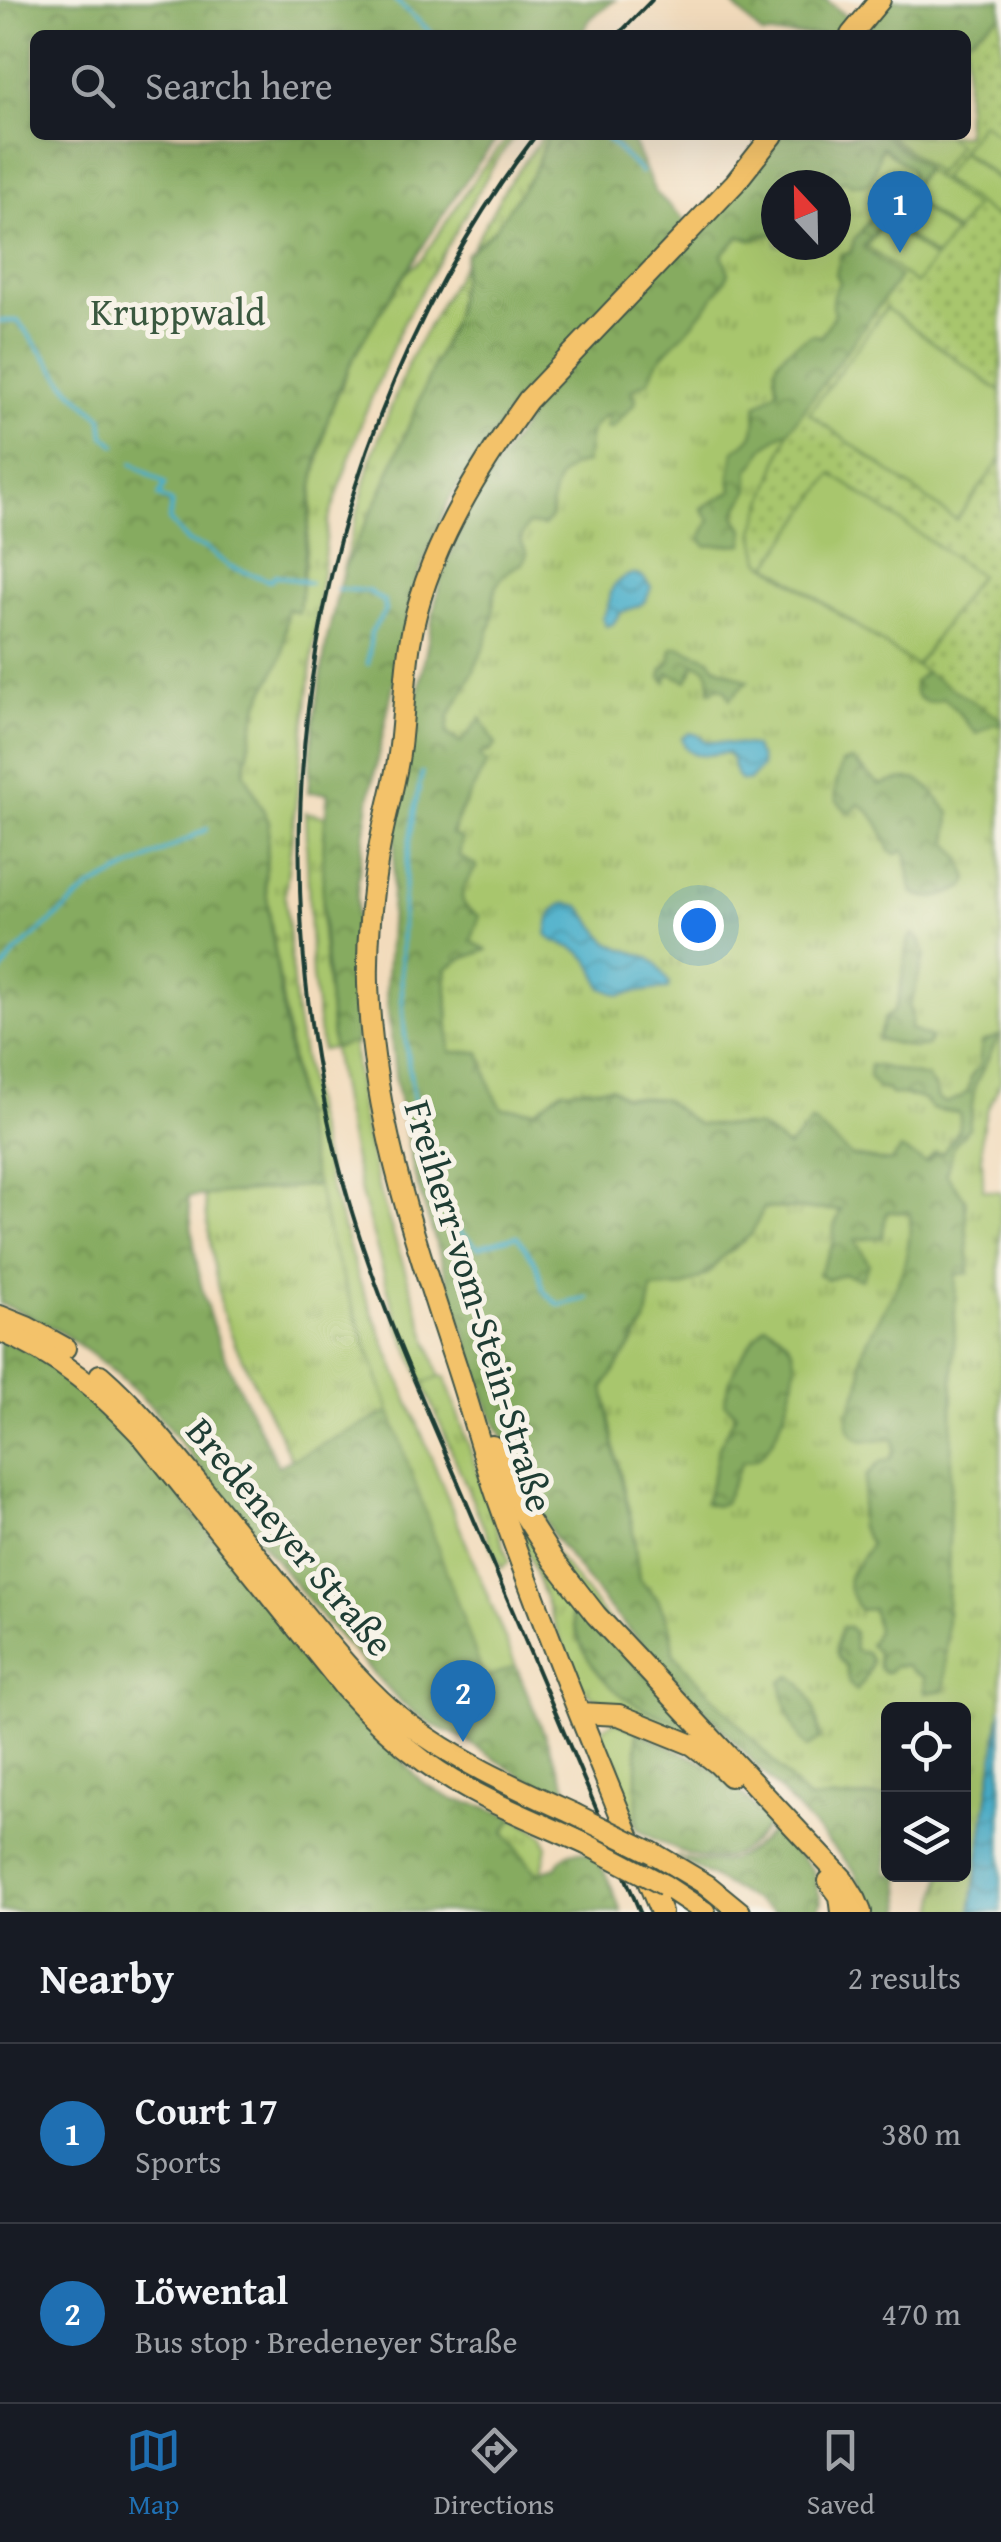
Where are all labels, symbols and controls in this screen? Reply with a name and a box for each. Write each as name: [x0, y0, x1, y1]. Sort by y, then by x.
search box: [30, 30, 971, 140]
text: Search here: [145, 57, 333, 113]
icon: search: [65, 58, 120, 113]
north arrow: [761, 170, 851, 260]
pin: 1: [868, 170, 932, 253]
park label: Kruppwald: [90, 283, 266, 339]
your location: [673, 900, 724, 951]
street label: Freiherr-vom-Stein-Straße: [391, 1093, 569, 1518]
street label: Bredeneyer Straße: [174, 1405, 408, 1668]
pin: 2: [430, 1660, 496, 1742]
map controls: [881, 1702, 971, 1882]
button: locate: [881, 1702, 971, 1792]
button: layers: [881, 1792, 971, 1882]
text: Nearby: [40, 1947, 174, 2008]
text: 2 results: [848, 1954, 961, 2001]
text: Court 17: [135, 2082, 278, 2138]
text: 1: [64, 2110, 81, 2157]
text: 380 m: [882, 2110, 961, 2157]
text: Sports: [135, 2138, 221, 2185]
text: Löwental: [135, 2262, 288, 2318]
text: 2: [64, 2290, 81, 2337]
text: 470 m: [882, 2290, 961, 2337]
text: Bus stop · Bredeneyer Straße: [135, 2318, 517, 2365]
tab: Map: [126, 2423, 181, 2524]
tab: Directions: [434, 2423, 554, 2524]
tab: Saved: [807, 2423, 875, 2524]

